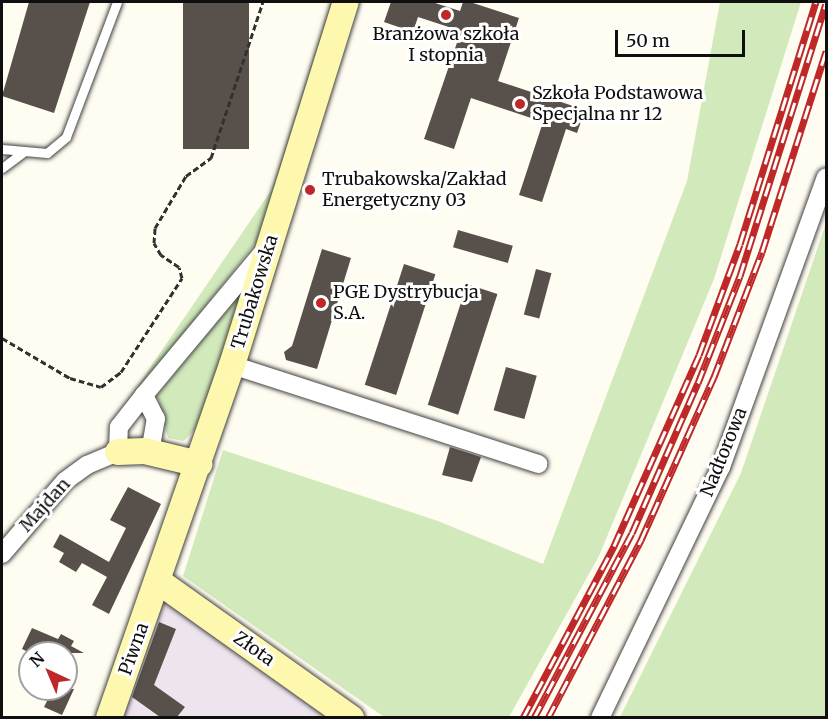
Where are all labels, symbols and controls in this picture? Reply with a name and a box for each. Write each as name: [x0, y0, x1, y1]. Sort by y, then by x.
marker: Branżowa szkoła I stopnia: [439, 8, 453, 22]
scale bar: [618, 18, 748, 56]
place label: Branżowa szkoła I stopnia: [373, 24, 519, 66]
text: 50 m: [626, 29, 670, 52]
place label: Szkoła Podstawowa Specjalna nr 12: [532, 83, 703, 125]
marker: Szkoła Podstawowa Specjalna nr 12: [513, 97, 527, 111]
place label: Trubakowska/Zakład Energetyczny 03: [322, 169, 507, 212]
marker: Trubakowska/Zakład Energetyczny 03: [303, 183, 317, 197]
street label: Trubakowska: [227, 232, 283, 352]
place label: PGE Dystrybucja S.A.: [333, 282, 479, 324]
marker: PGE Dystrybucja S.A.: [314, 296, 328, 310]
street label: Nadtorowa: [696, 404, 752, 500]
street label: Majdan: [15, 474, 75, 536]
street label: Piwna: [115, 620, 153, 678]
street label: Złota: [229, 627, 279, 671]
north arrow: [18, 641, 78, 701]
text: N: [25, 648, 48, 671]

